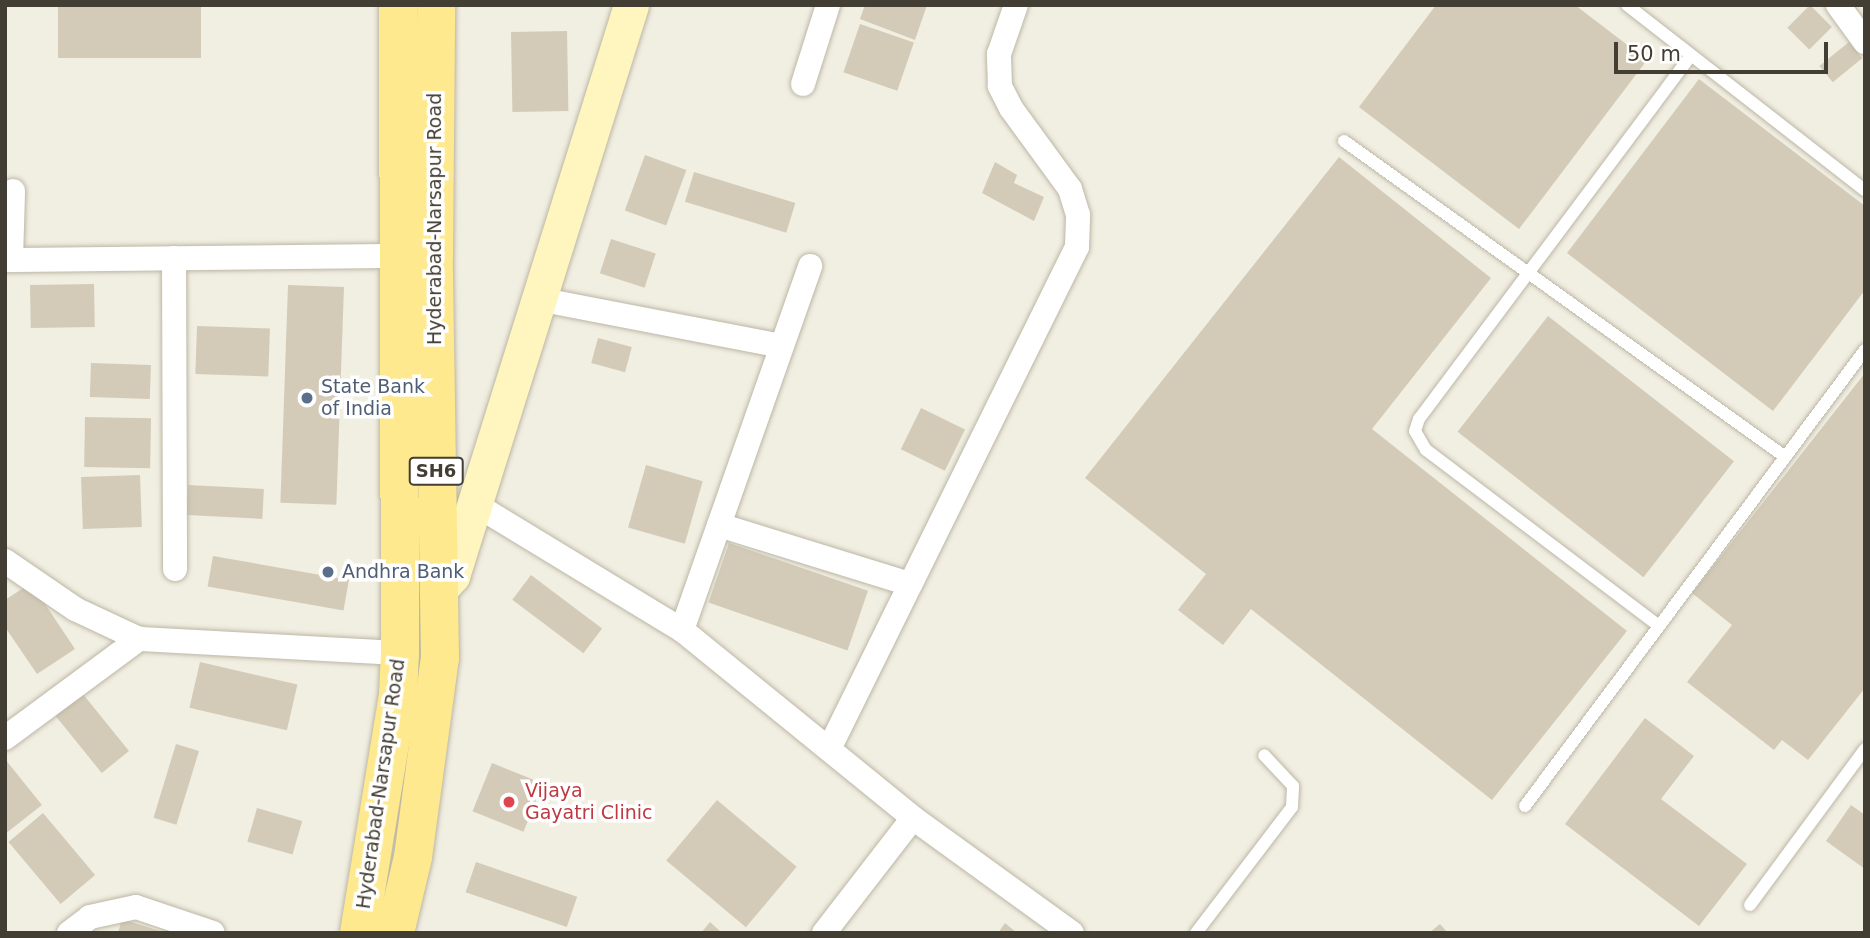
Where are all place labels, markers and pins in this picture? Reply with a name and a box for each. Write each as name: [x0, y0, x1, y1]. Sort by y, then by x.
place label: State Bank of India: [321, 376, 425, 420]
marker: State Bank of India: [299, 390, 315, 406]
place label: Andhra Bank: [342, 561, 464, 583]
marker: Andhra Bank: [320, 564, 336, 580]
place label: Vijaya Gayatri Clinic: [525, 780, 652, 824]
marker: Vijaya Gayatri Clinic: [499, 792, 519, 812]

